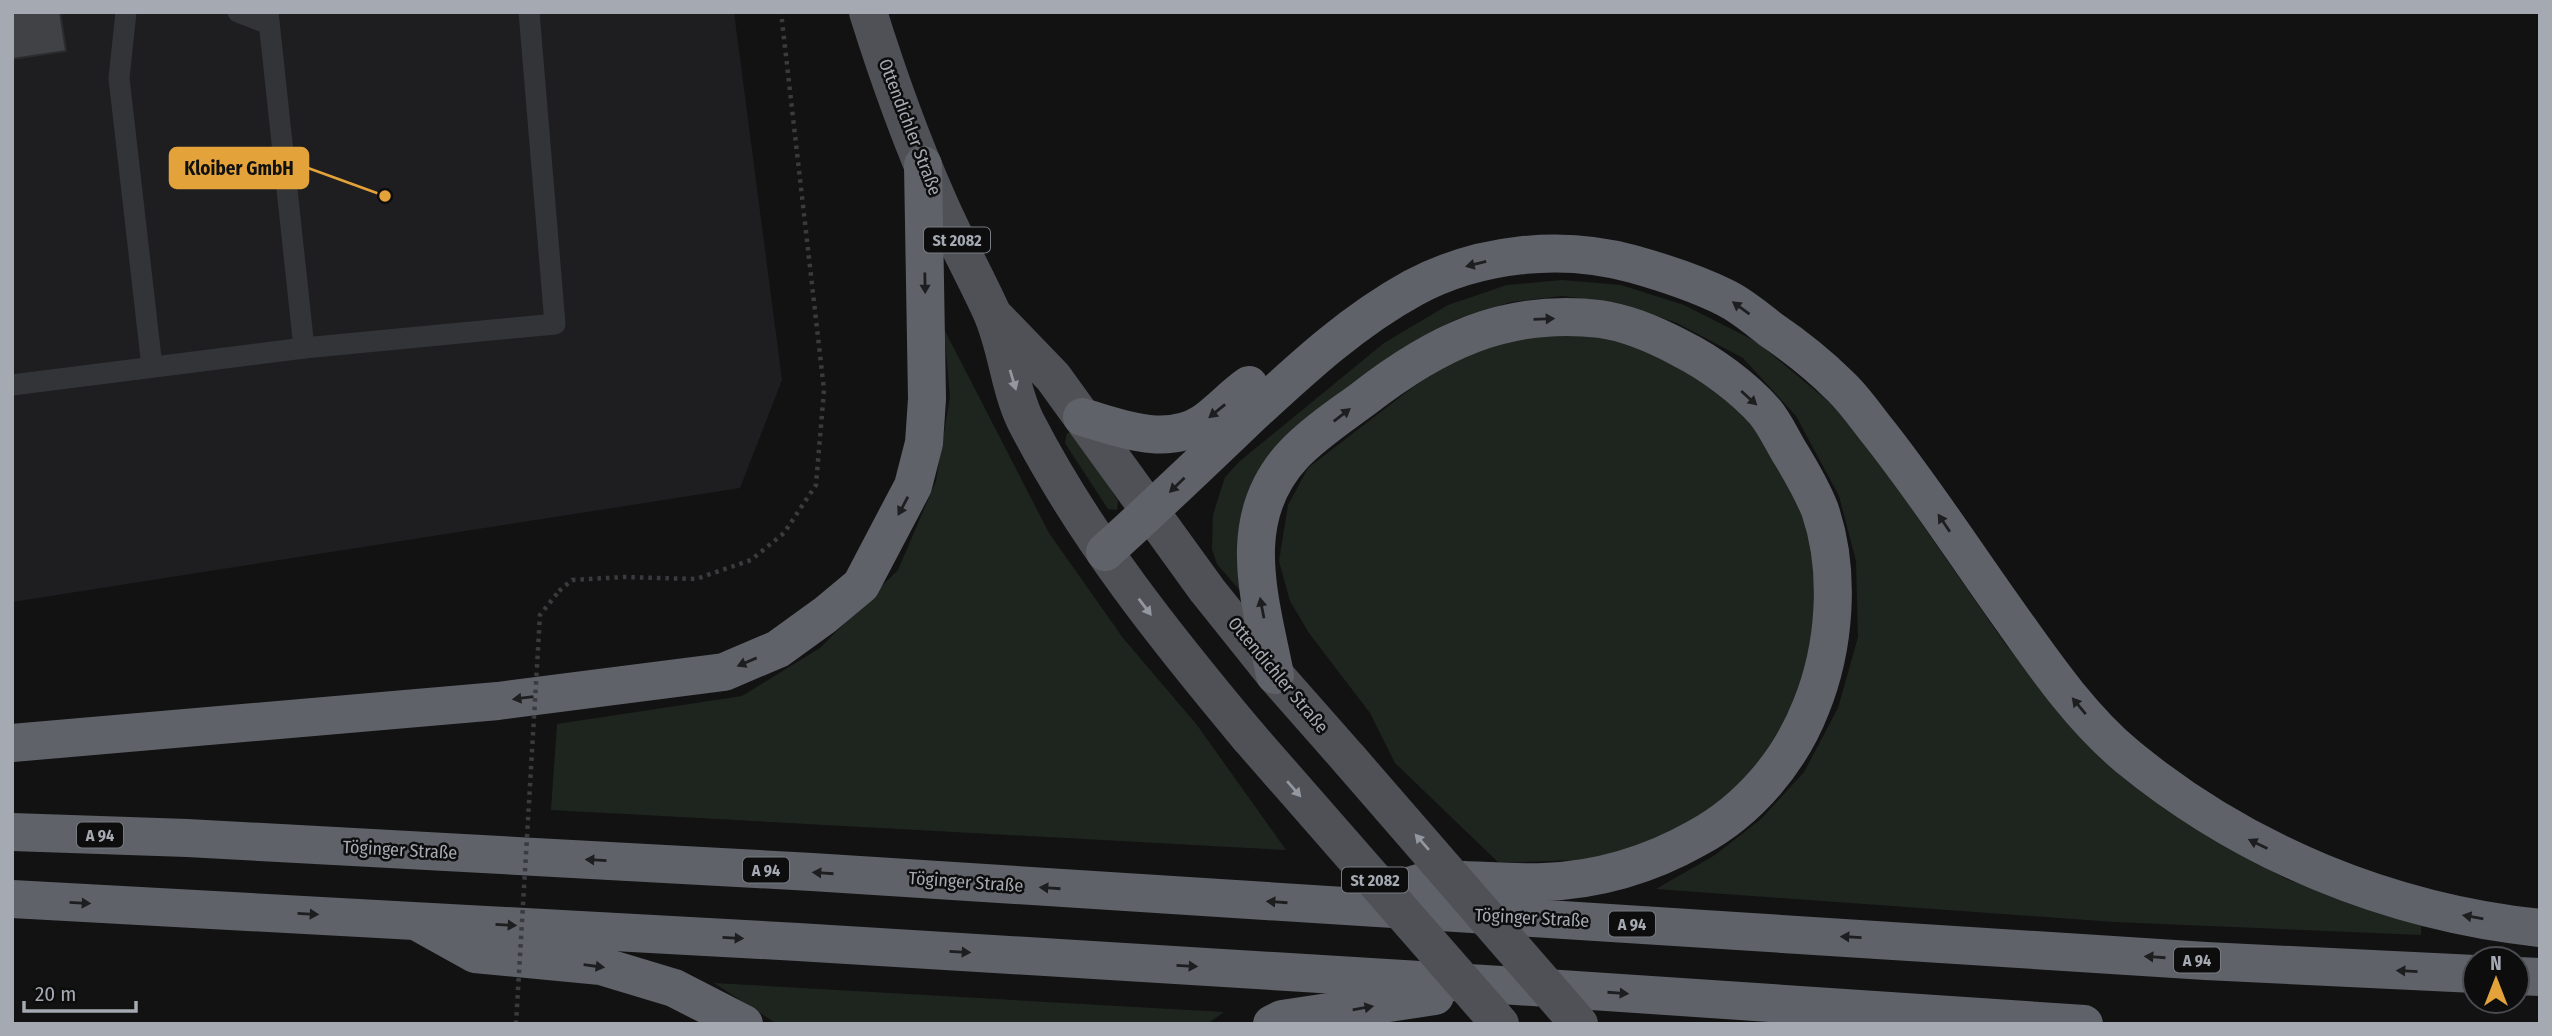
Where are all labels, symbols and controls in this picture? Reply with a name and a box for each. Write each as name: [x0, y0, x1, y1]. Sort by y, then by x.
street label: Ottendichler Straße: [874, 56, 946, 198]
callout: Kloiber GmbH: [170, 148, 308, 188]
text: Kloiber GmbH: [184, 157, 294, 180]
road number: St 2082: [924, 228, 990, 252]
one-way arrow: [1465, 259, 1487, 270]
one-way arrow: [919, 272, 931, 294]
one-way arrow: [1732, 301, 1750, 315]
one-way arrow: [1533, 313, 1555, 324]
one-way arrow: [1008, 370, 1018, 391]
one-way arrow: [1740, 389, 1757, 405]
one-way arrow: [1208, 403, 1225, 418]
one-way arrow: [1333, 408, 1351, 422]
one-way arrow: [1169, 476, 1186, 493]
one-way arrow: [897, 496, 909, 516]
one-way arrow: [1937, 514, 1951, 532]
one-way arrow: [1256, 597, 1267, 619]
one-way arrow: [1138, 598, 1152, 616]
street label: Ottendichler Straße: [1223, 613, 1333, 737]
one-way arrow: [737, 657, 758, 668]
one-way arrow: [512, 692, 534, 703]
one-way arrow: [2071, 697, 2087, 715]
one-way arrow: [1286, 780, 1301, 797]
road number: A 94: [77, 822, 123, 848]
one-way arrow: [1415, 834, 1430, 851]
street label: Töginger Straße: [342, 836, 458, 864]
one-way arrow: [2248, 838, 2268, 850]
one-way arrow: [585, 855, 607, 866]
road number: A 94: [743, 858, 789, 883]
one-way arrow: [812, 867, 834, 878]
street label: Töginger Straße: [908, 867, 1024, 897]
road number: St 2082: [1342, 867, 1408, 892]
one-way arrow: [1039, 882, 1061, 893]
one-way arrow: [1266, 896, 1288, 907]
one-way arrow: [70, 897, 92, 908]
street label: Töginger Straße: [1474, 904, 1590, 932]
one-way arrow: [297, 909, 319, 920]
one-way arrow: [2462, 911, 2484, 922]
road number: A 94: [1609, 912, 1655, 936]
one-way arrow: [495, 920, 517, 931]
one-way arrow: [1840, 931, 1862, 942]
one-way arrow: [722, 933, 744, 944]
north arrow: [2461, 945, 2531, 1015]
one-way arrow: [949, 947, 971, 958]
road number: A 94: [2174, 948, 2220, 972]
one-way arrow: [2144, 952, 2166, 963]
text: N: [2490, 952, 2502, 975]
one-way arrow: [584, 960, 606, 971]
one-way arrow: [1176, 960, 1198, 971]
one-way arrow: [2396, 965, 2418, 976]
scale bar: [24, 970, 136, 1014]
text: 20 m: [35, 981, 76, 1007]
one-way arrow: [1607, 988, 1629, 999]
one-way arrow: [1352, 1002, 1374, 1013]

